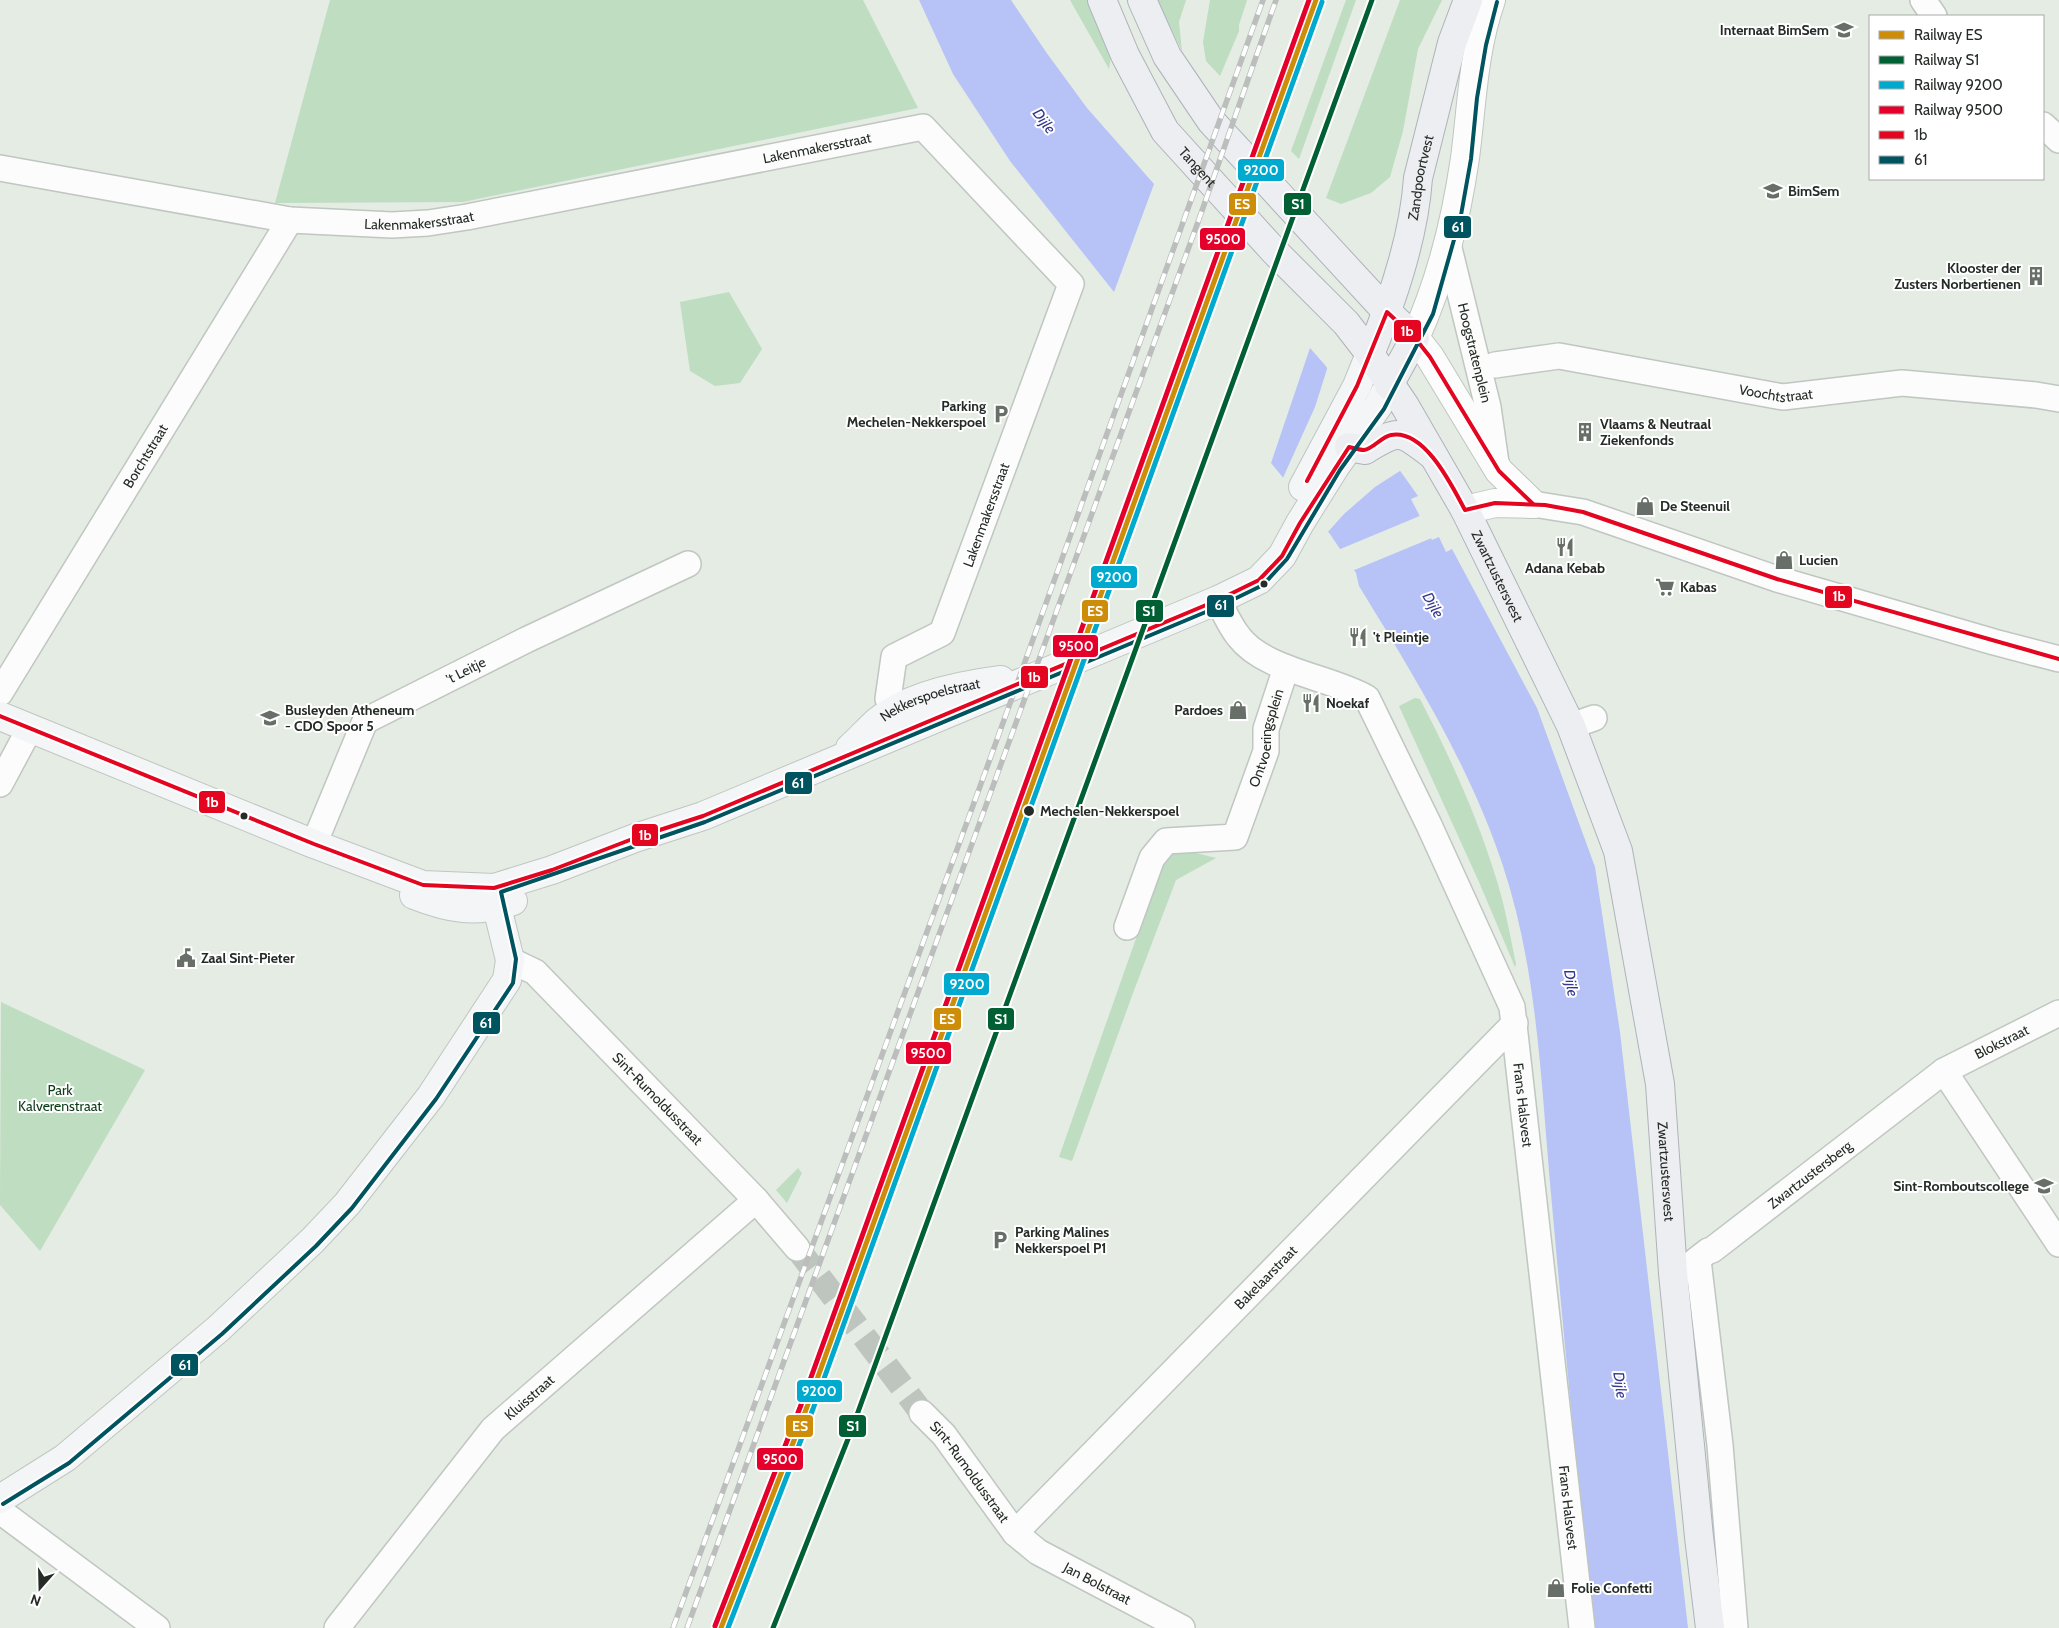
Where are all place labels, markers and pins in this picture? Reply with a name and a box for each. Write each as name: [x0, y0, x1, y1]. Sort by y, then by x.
school or university icon: Internaat BimSem: [1833, 19, 1855, 41]
place label: Internaat BimSem: [1720, 21, 1829, 39]
school or university icon: BimSem: [1762, 180, 1784, 202]
place label: BimSem: [1788, 182, 1840, 200]
place label: Klooster der Zusters Norbertienen: [1894, 259, 2021, 293]
building icon: Klooster der Zusters Norbertienen: [2025, 265, 2047, 287]
place label: Parking Mechelen-Nekkerspoel: [847, 397, 986, 431]
parking icon: Parking Mechelen-Nekkerspoel: [990, 403, 1012, 425]
place label: Vlaams & Neutraal Ziekenfonds: [1600, 415, 1711, 449]
building icon: Vlaams & Neutraal Ziekenfonds: [1574, 421, 1596, 443]
shop icon: De Steenuil: [1634, 495, 1656, 517]
place label: De Steenuil: [1660, 497, 1730, 515]
restaurant icon: Adana Kebab: [1554, 536, 1576, 558]
shop icon: Lucien: [1773, 549, 1795, 571]
place label: Lucien: [1799, 551, 1838, 569]
place label: Adana Kebab: [1525, 559, 1605, 577]
supermarket icon: Kabas: [1654, 576, 1676, 598]
place label: Kabas: [1680, 578, 1717, 596]
unlabelled marker: [1259, 579, 1269, 589]
restaurant icon: 't Pleintje: [1347, 626, 1369, 648]
place label: 't Pleintje: [1373, 628, 1429, 646]
restaurant icon: Noekaf: [1300, 692, 1322, 714]
place label: Noekaf: [1326, 694, 1369, 712]
shop icon: Pardoes: [1227, 699, 1249, 721]
place label: Busleyden Atheneum - CDO Spoor 5: [285, 701, 415, 735]
place label: Pardoes: [1174, 701, 1223, 719]
school or university icon: Busleyden Atheneum - CDO Spoor 5: [259, 707, 281, 729]
place label: Mechelen-Nekkerspoel: [1040, 802, 1180, 820]
marker: Mechelen-Nekkerspoel: [1022, 804, 1036, 818]
unlabelled marker: [239, 811, 249, 821]
public building icon: Zaal Sint-Pieter: [175, 947, 197, 969]
place label: Zaal Sint-Pieter: [201, 949, 295, 967]
school or university icon: Sint-Romboutscollege: [2033, 1175, 2055, 1197]
place label: Sint-Romboutscollege: [1893, 1177, 2029, 1195]
place label: Parking Malines Nekkerspoel P1: [1015, 1223, 1109, 1257]
parking icon: Parking Malines Nekkerspoel P1: [989, 1229, 1011, 1251]
shop icon: Folie Confetti: [1545, 1577, 1567, 1599]
place label: Folie Confetti: [1571, 1579, 1652, 1597]

